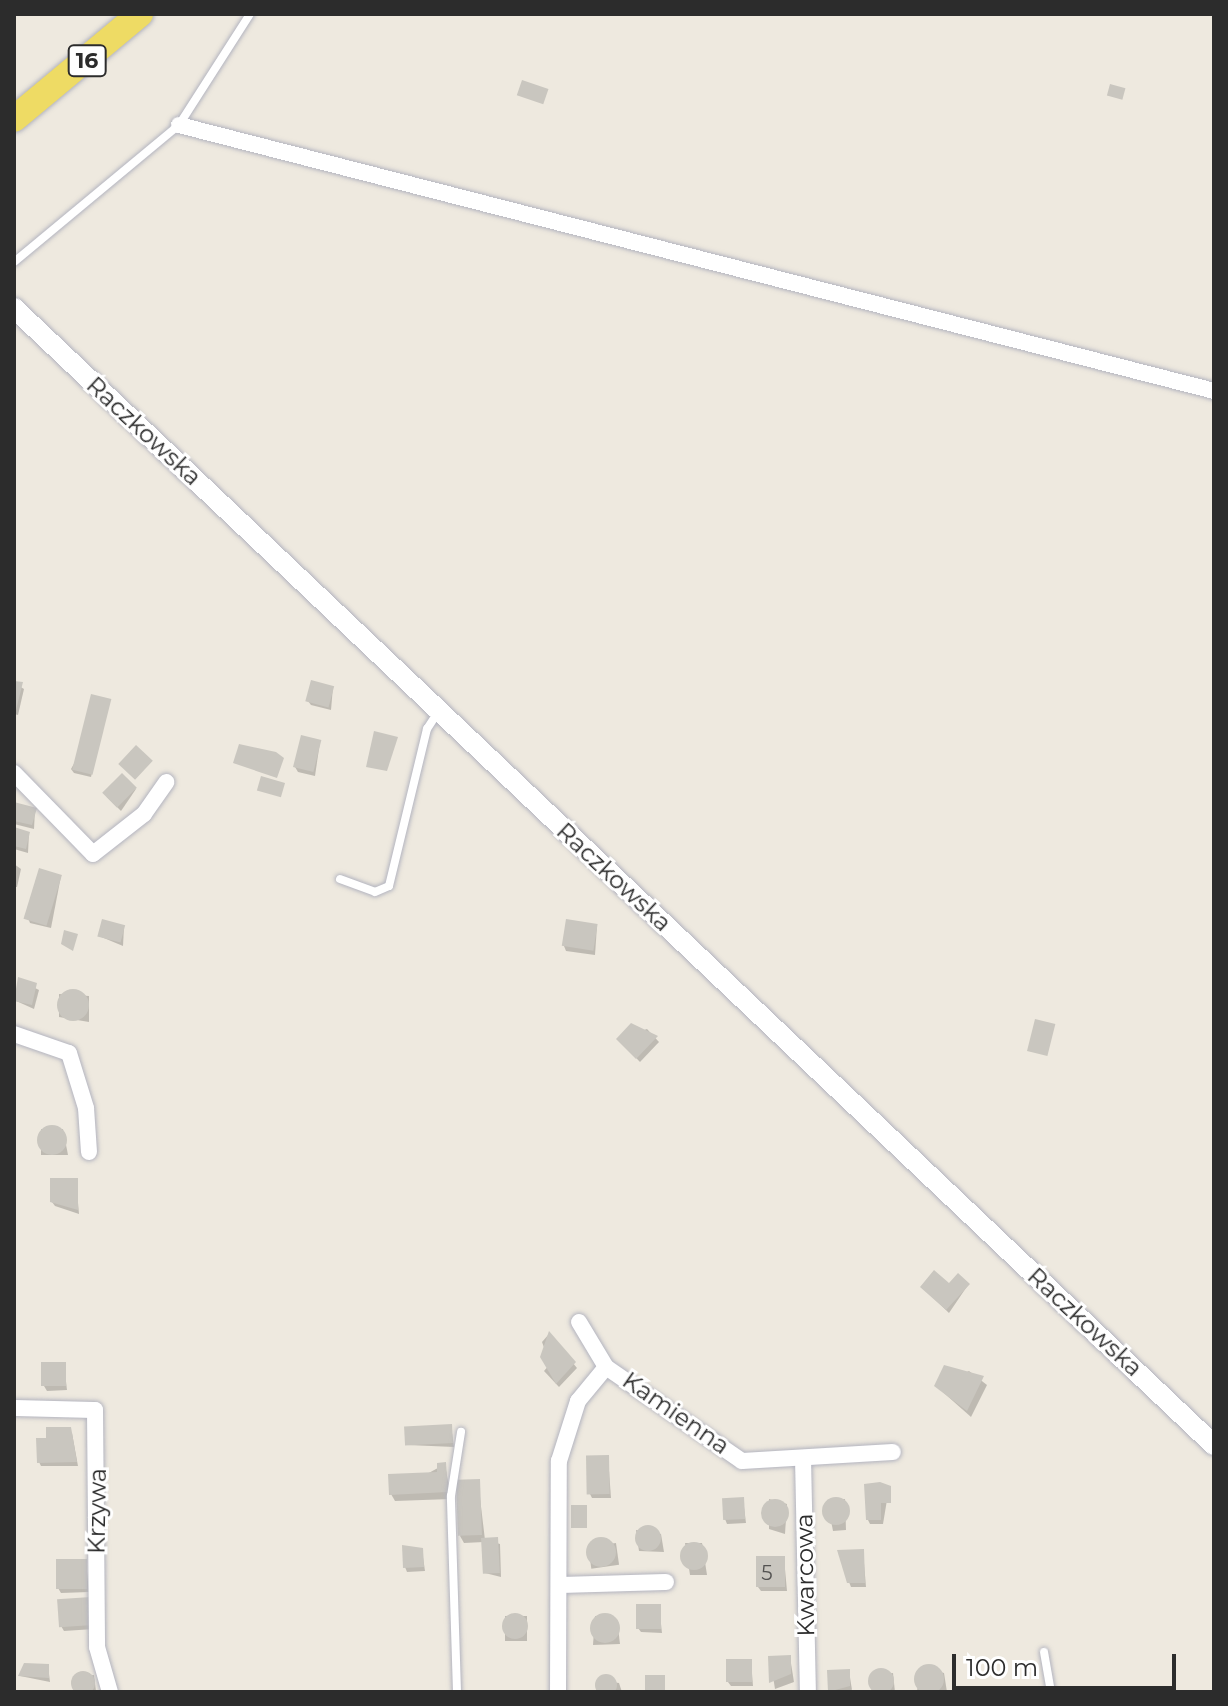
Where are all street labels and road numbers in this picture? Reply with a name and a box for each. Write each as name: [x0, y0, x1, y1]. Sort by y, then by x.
road number: 16: [67, 43, 107, 79]
street label: Raczkowska: [81, 371, 207, 491]
street label: Raczkowska: [551, 817, 677, 937]
street label: Raczkowska: [1022, 1262, 1148, 1382]
street label: Kamienna: [617, 1366, 735, 1460]
street label: Krzywa: [82, 1468, 112, 1554]
street label: Kwarcowa: [790, 1513, 820, 1637]

